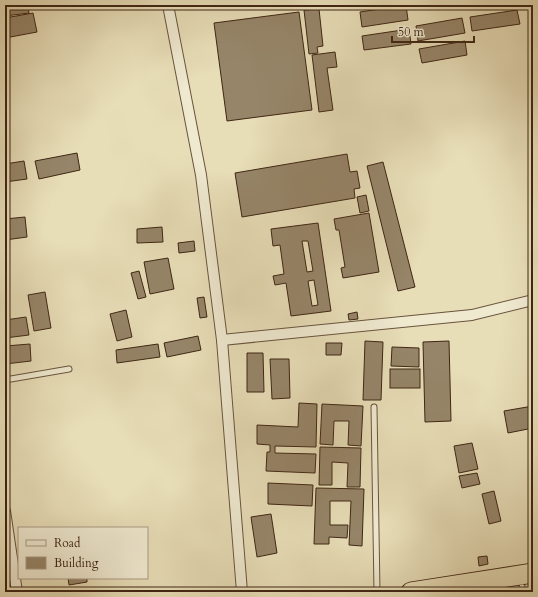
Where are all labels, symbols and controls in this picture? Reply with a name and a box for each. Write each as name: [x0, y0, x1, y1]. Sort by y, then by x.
scale bar: [392, 18, 474, 44]
text: 50 m: [398, 24, 425, 40]
legend: [18, 527, 148, 579]
text: Road: [54, 535, 81, 551]
text: Building: [54, 555, 99, 571]

